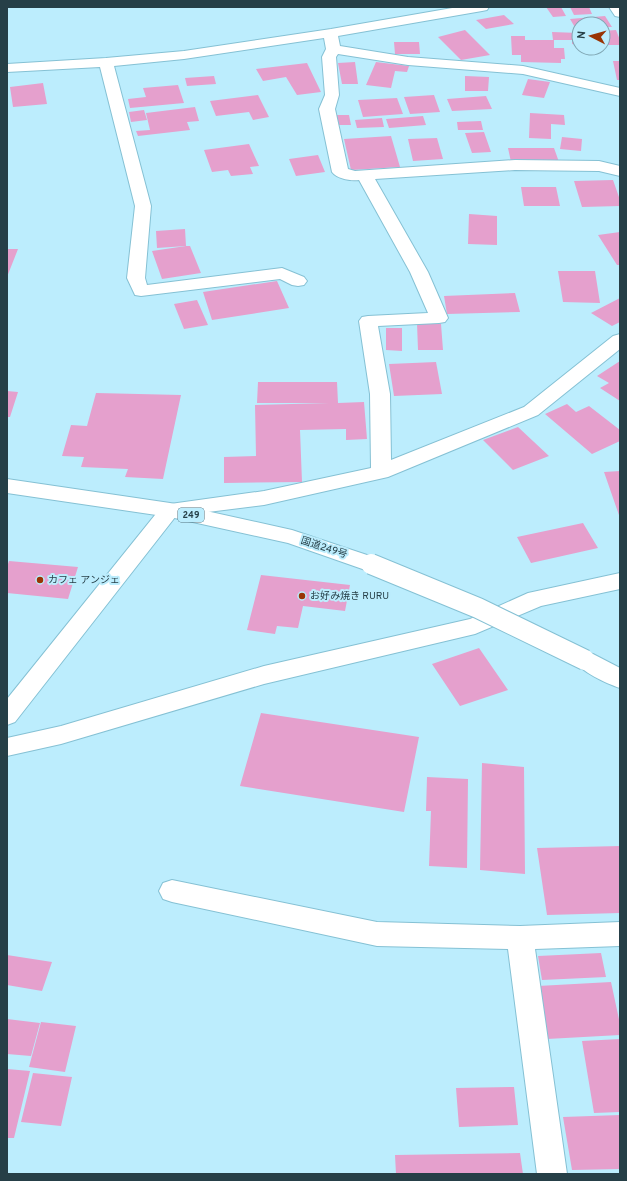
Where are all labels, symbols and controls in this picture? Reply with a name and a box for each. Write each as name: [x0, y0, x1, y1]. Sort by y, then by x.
north arrow: [571, 16, 611, 56]
text: N: [575, 30, 589, 40]
road number: 249: [178, 508, 204, 522]
street label: 国道249号: [299, 534, 349, 562]
place label: カフェ アンジェ: [48, 574, 120, 587]
marker: カフェ アンジェ: [35, 575, 45, 585]
place label: お好み焼き RURU: [310, 590, 389, 603]
marker: お好み焼き RURU: [297, 591, 307, 601]

